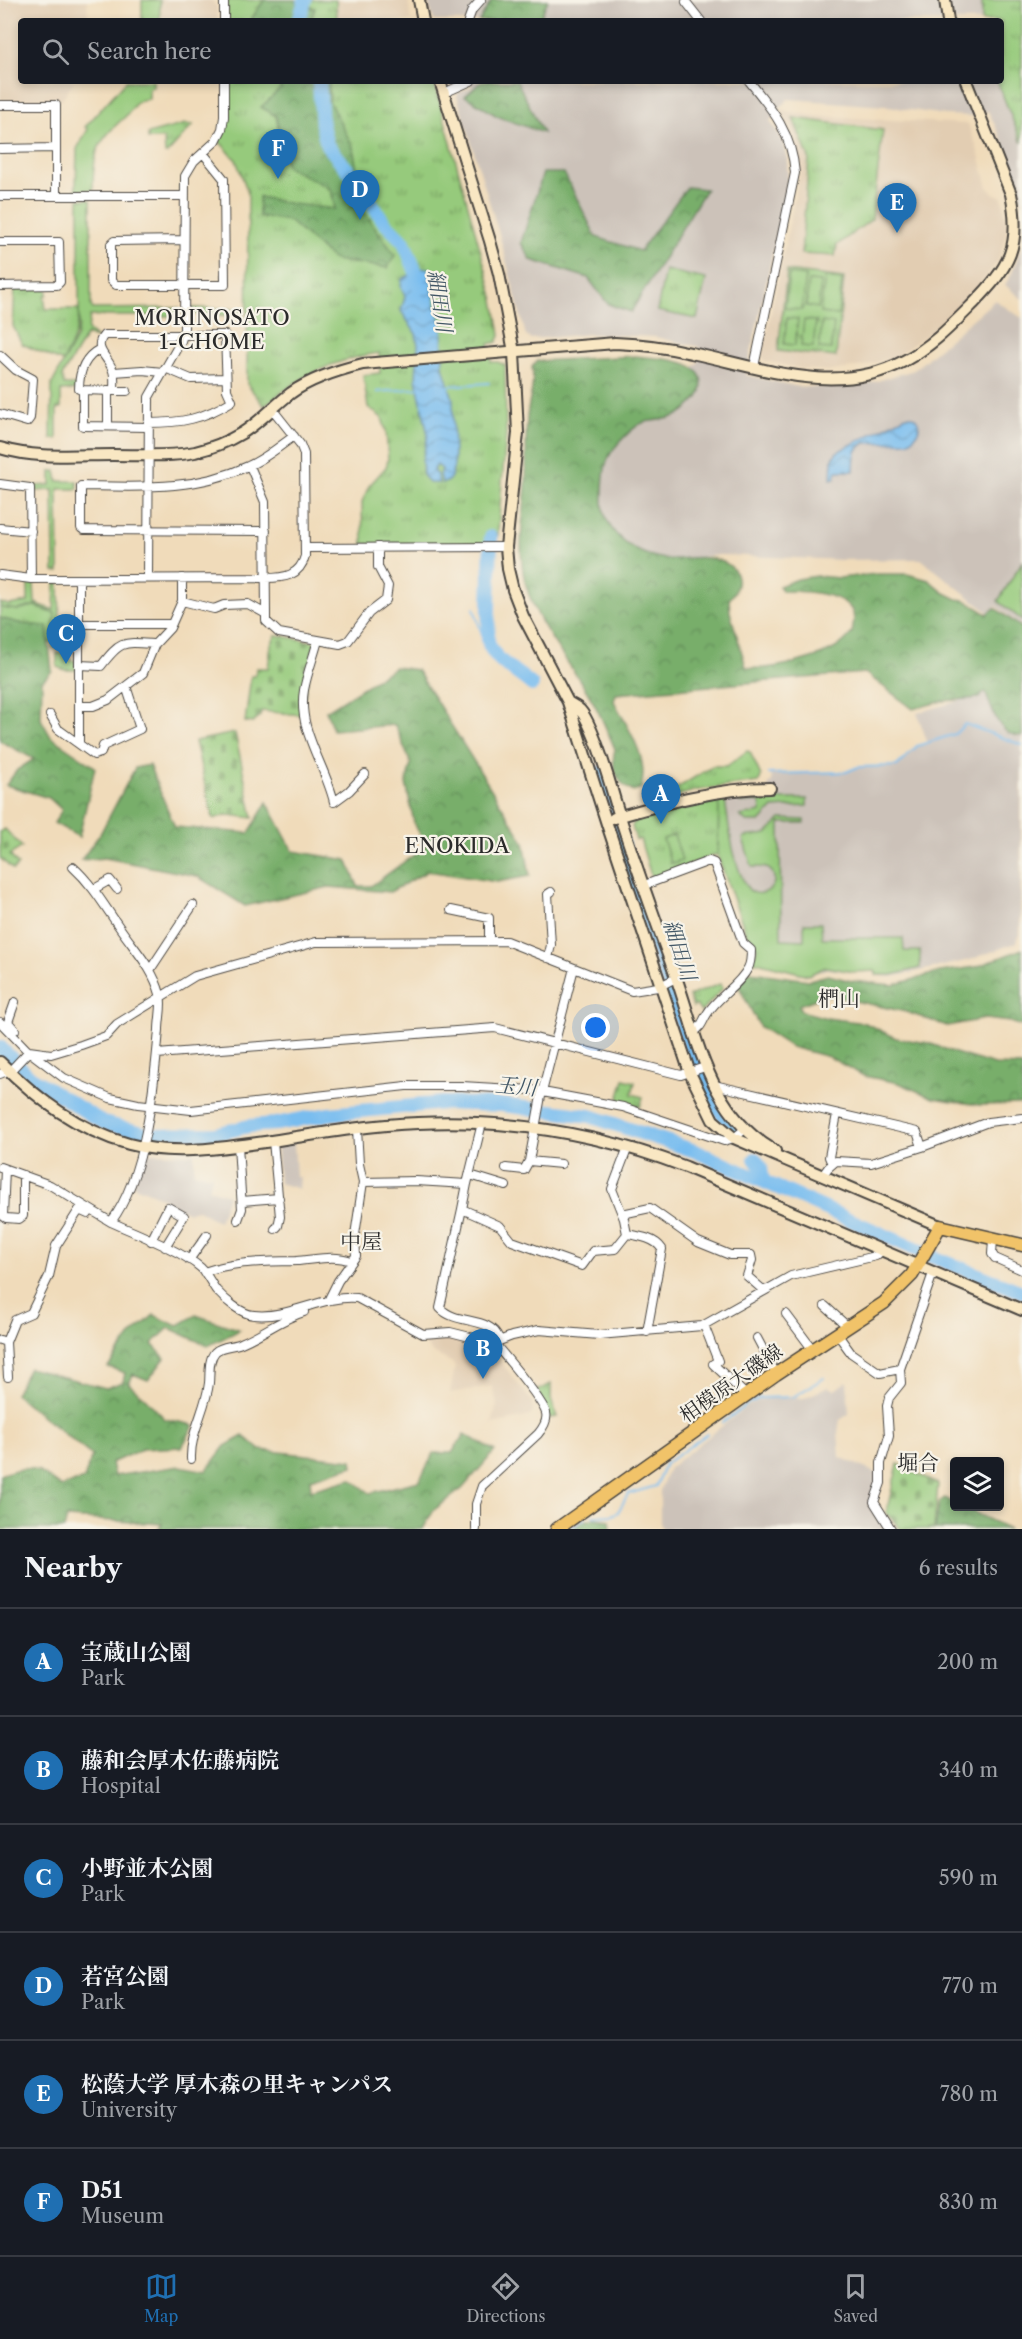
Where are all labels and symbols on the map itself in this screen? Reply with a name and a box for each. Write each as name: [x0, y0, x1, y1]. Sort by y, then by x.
pin: F: [258, 130, 298, 179]
pin: D: [340, 170, 380, 220]
pin: E: [878, 184, 916, 233]
water label: 細田川: [423, 268, 458, 336]
district label: MORINOSATO 1-CHOME: [134, 305, 290, 354]
pin: C: [46, 614, 86, 664]
pin: A: [642, 774, 680, 824]
district label: ENOKIDA: [404, 833, 510, 858]
water label: 細田川: [658, 916, 702, 986]
district label: 椚山: [818, 986, 860, 1011]
your location: [581, 1013, 610, 1042]
water label: 玉川: [494, 1072, 540, 1100]
district label: 中屋: [340, 1229, 382, 1254]
pin: B: [464, 1330, 502, 1379]
street label: 相模原大磯線: [675, 1339, 787, 1427]
district label: 堀合: [897, 1450, 939, 1475]

